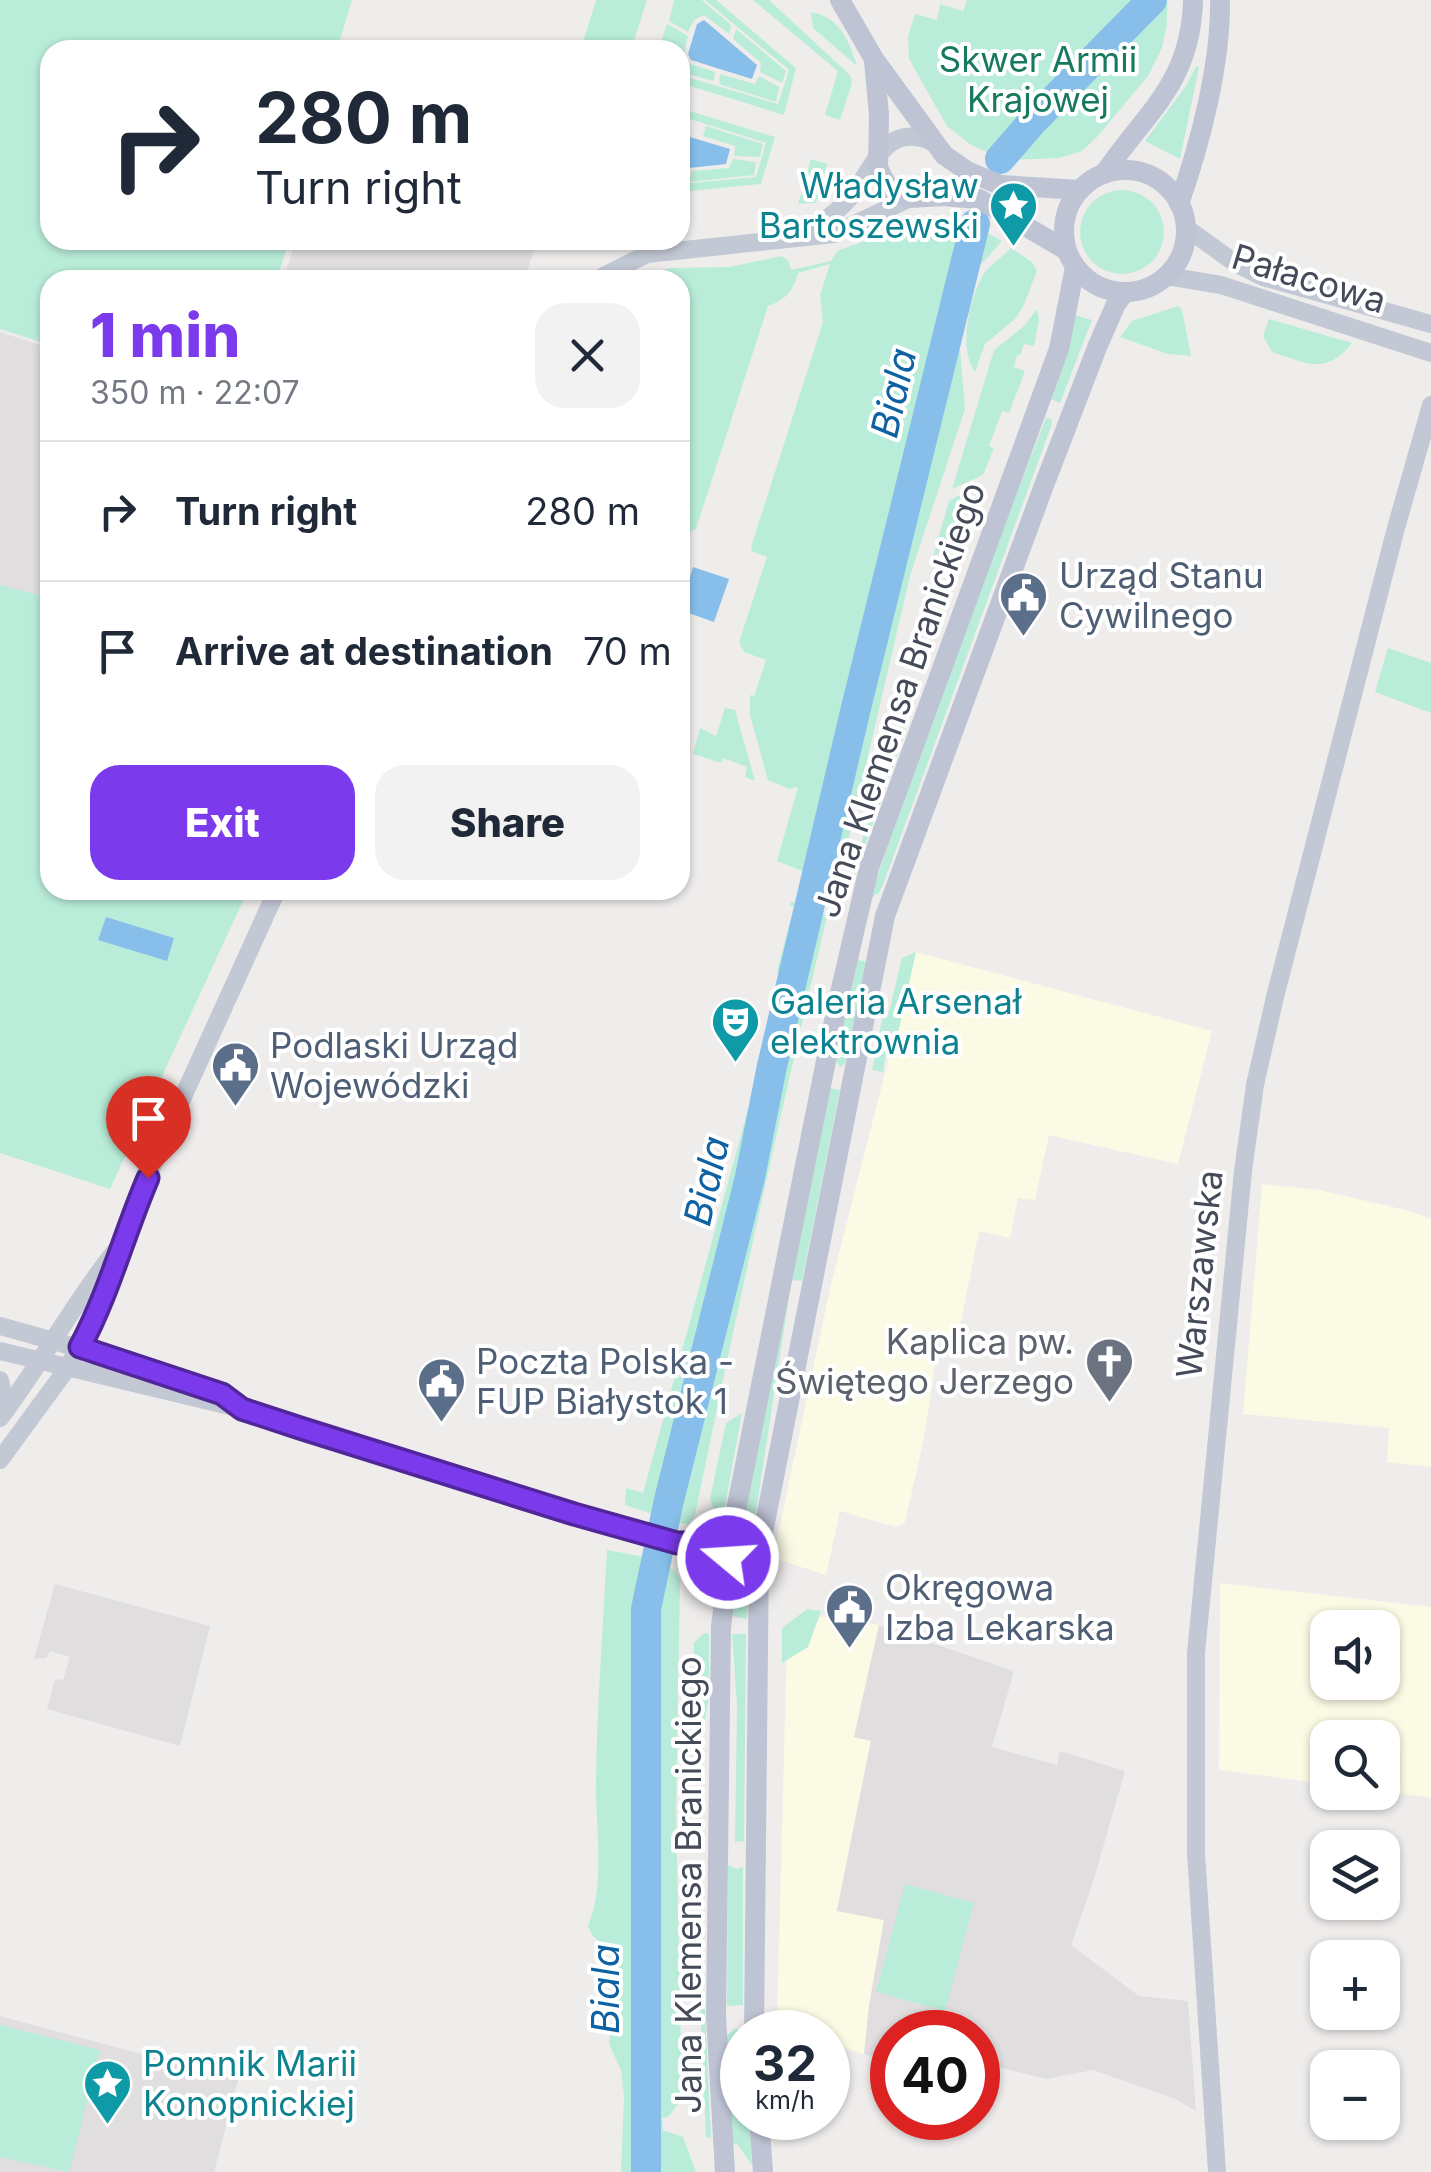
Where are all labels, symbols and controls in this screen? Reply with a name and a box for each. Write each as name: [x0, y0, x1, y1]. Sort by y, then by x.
park label: Skwer Armii Krajowej: [939, 38, 1137, 120]
text: 280 m: [255, 75, 472, 160]
icon: right: [90, 80, 220, 210]
text: Turn right: [255, 160, 462, 215]
place label: Władysław Bartoszewski: [759, 164, 979, 246]
place icon: Władysław Bartoszewski: [988, 180, 1040, 248]
street label: Pałacowa: [1227, 235, 1391, 321]
text: 1 min: [90, 299, 240, 371]
button: close: [535, 303, 640, 408]
water label: Biala: [860, 344, 926, 442]
text: 350 m · 22:07: [90, 373, 300, 412]
street label: Jana Klemensa Branickiego: [805, 477, 993, 923]
icon: right: [90, 484, 145, 539]
text: Turn right: [175, 488, 357, 534]
text: 280 m: [525, 488, 640, 534]
place label: Urząd Stanu Cywilnego: [1059, 554, 1264, 636]
public building icon: Urząd Stanu Cywilnego: [998, 570, 1050, 638]
icon: arrive: [90, 624, 145, 679]
text: Arrive at destination: [175, 628, 553, 674]
text: 70 m: [583, 628, 672, 674]
button: Exit: [90, 765, 355, 880]
button: Share: [375, 765, 640, 880]
place label: Galeria Arsenał elektrownia: [770, 980, 1022, 1062]
theatre icon: Galeria Arsenał elektrownia: [709, 996, 761, 1064]
place label: Podlaski Urząd Wojewódzki: [270, 1024, 518, 1106]
public building icon: Podlaski Urząd Wojewódzki: [209, 1040, 261, 1108]
pin: [106, 1076, 191, 1179]
icon: arrive: [121, 1091, 176, 1146]
water label: Biala: [673, 1132, 739, 1230]
street label: Warszawska: [1167, 1168, 1231, 1380]
place label: Kaplica pw. Świętego Jerzego: [775, 1320, 1074, 1402]
church icon: Kaplica pw. Świętego Jerzego: [1083, 1336, 1135, 1404]
place label: Poczta Polska - FUP Białystok 1: [476, 1340, 734, 1422]
public building icon: Poczta Polska - FUP Białystok 1: [415, 1356, 467, 1424]
position arrow: [676, 1506, 780, 1610]
place label: Okręgowa Izba Lekarska: [885, 1566, 1115, 1648]
public building icon: Okręgowa Izba Lekarska: [824, 1582, 876, 1650]
map controls: [1310, 1610, 1400, 2140]
button: sound: [1310, 1610, 1400, 1700]
street label: Jana Klemensa Branickiego: [667, 1656, 709, 2114]
button: search: [1310, 1720, 1400, 1810]
button: layers: [1310, 1830, 1400, 1920]
button: +: [1310, 1940, 1400, 2030]
water label: Biala: [582, 1944, 628, 2034]
speed limit sign: 40: [870, 2010, 1000, 2140]
text: 32: [753, 2033, 817, 2093]
place label: Pomnik Marii Konopnickiej: [143, 2042, 357, 2124]
button: −: [1310, 2050, 1400, 2140]
place icon: Pomnik Marii Konopnickiej: [82, 2058, 134, 2126]
text: km/h: [755, 2085, 815, 2115]

